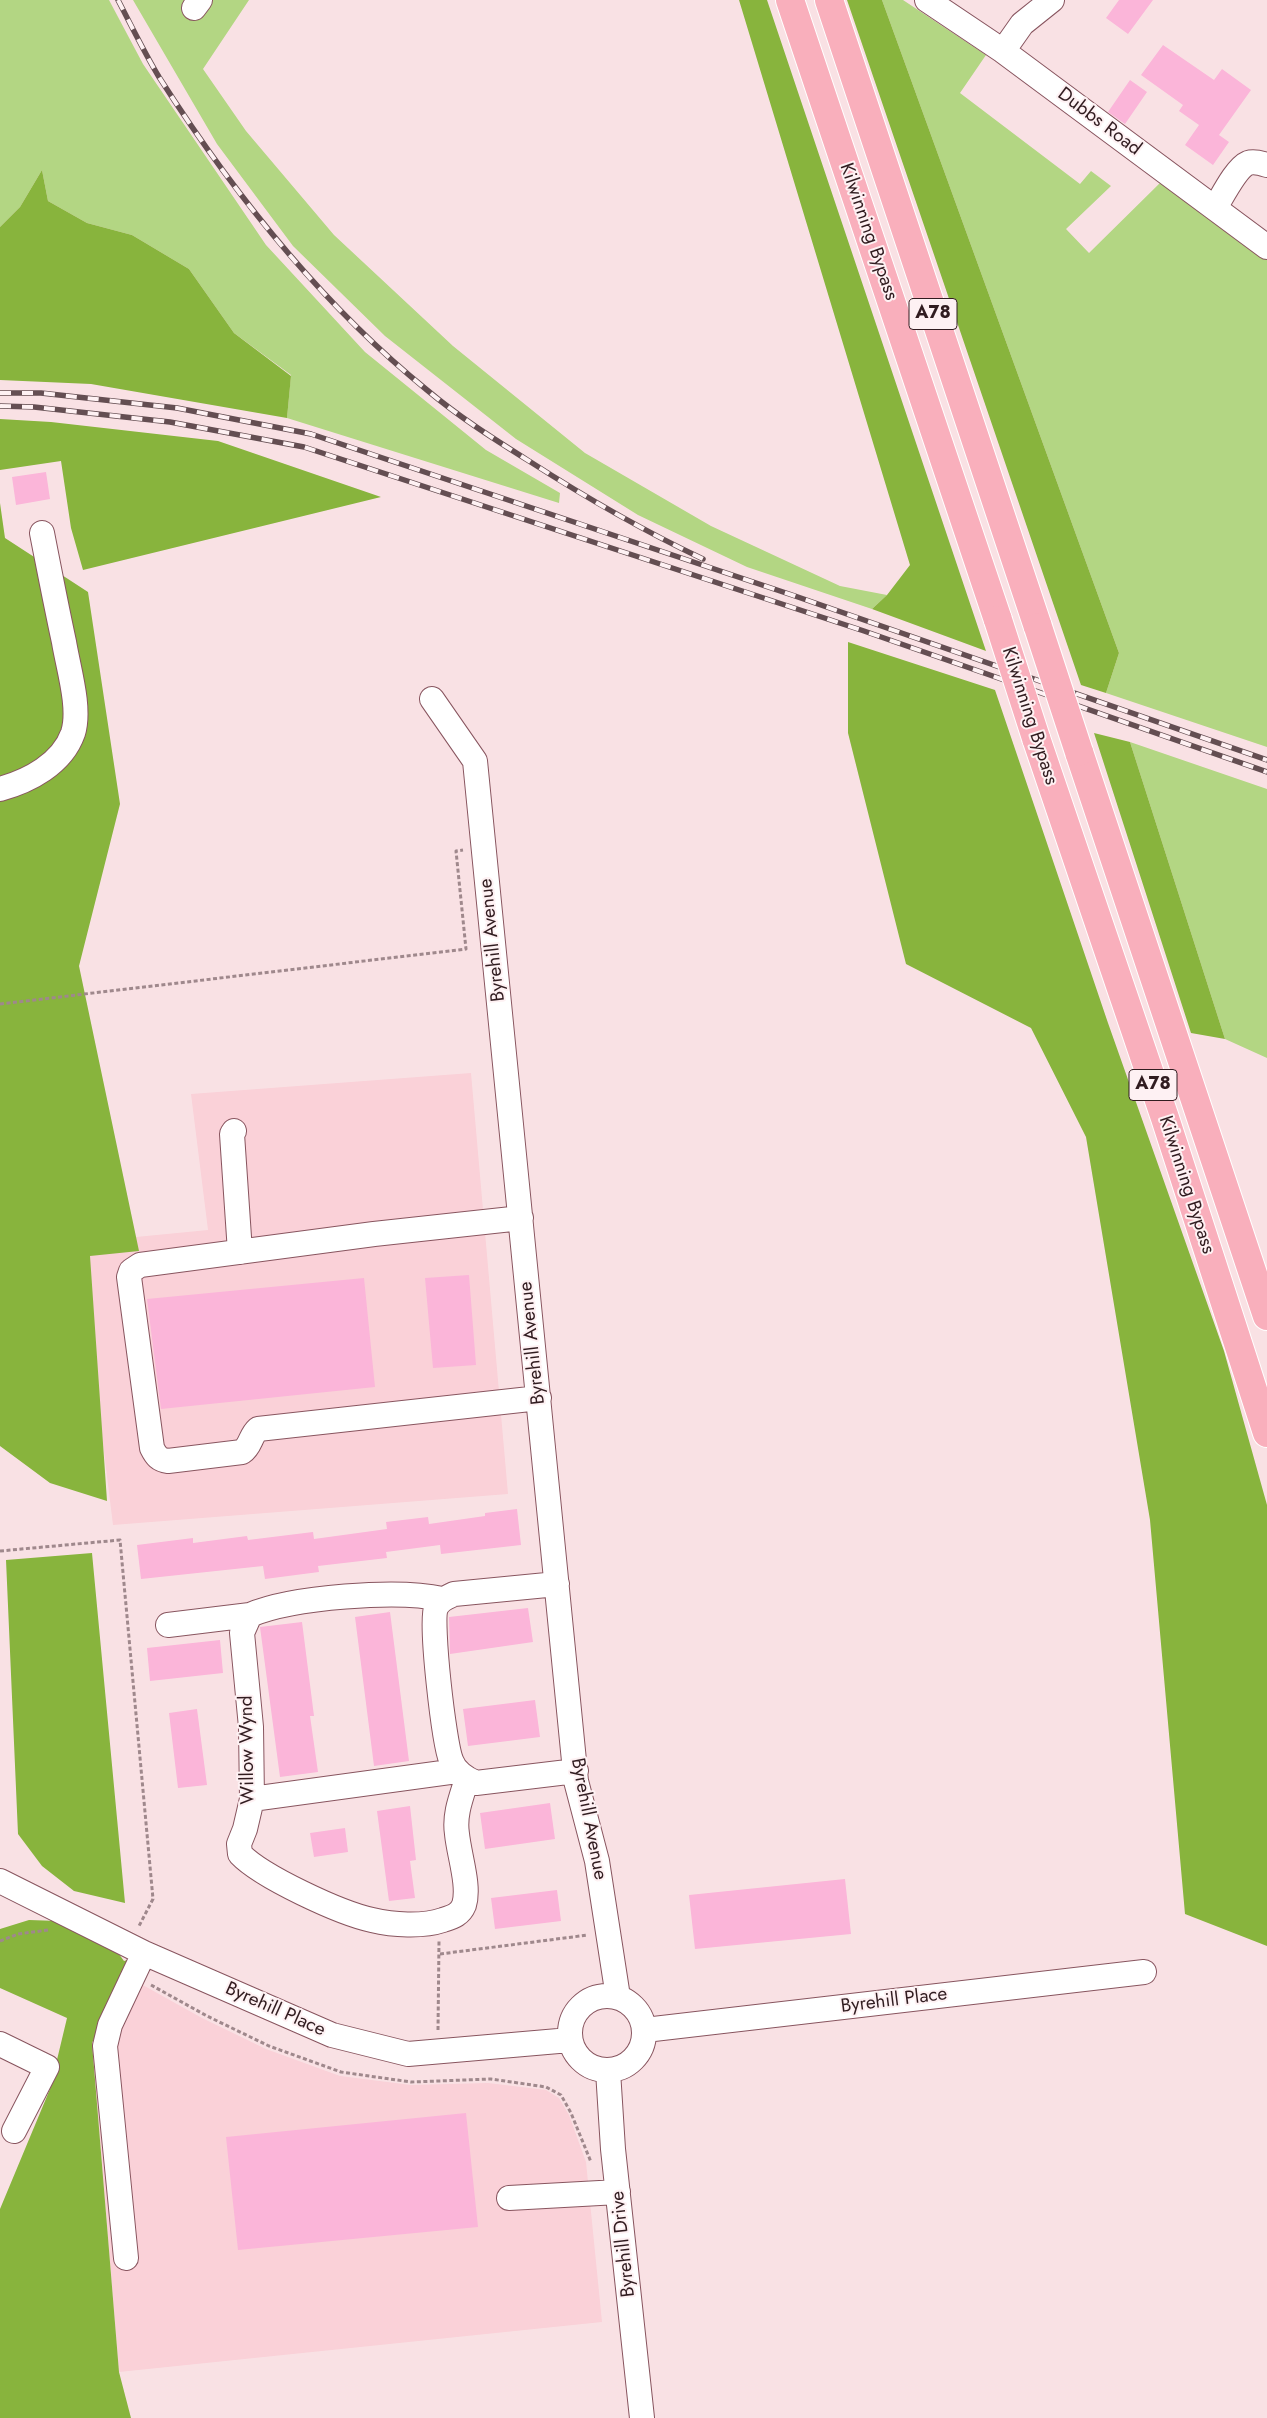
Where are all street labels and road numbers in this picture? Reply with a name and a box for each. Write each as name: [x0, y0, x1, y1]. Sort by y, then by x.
street label: Dubbs Road: [1053, 83, 1145, 161]
street label: Kilwinning Bypass: [834, 160, 902, 304]
road number: A78: [909, 298, 957, 329]
street label: Kilwinning Bypass: [996, 644, 1062, 788]
street label: Byrehill Avenue: [475, 877, 511, 1003]
road number: A78: [1129, 1070, 1177, 1100]
street label: Kilwinning Bypass: [1153, 1113, 1219, 1257]
street label: Byrehill Avenue: [515, 1280, 551, 1406]
street label: Willow Wynd: [236, 1695, 260, 1805]
street label: Byrehill Avenue: [565, 1756, 611, 1882]
street label: Byrehill Place: [221, 1978, 329, 2042]
street label: Byrehill Place: [839, 1983, 949, 2019]
street label: Byrehill Drive: [607, 2190, 641, 2298]

